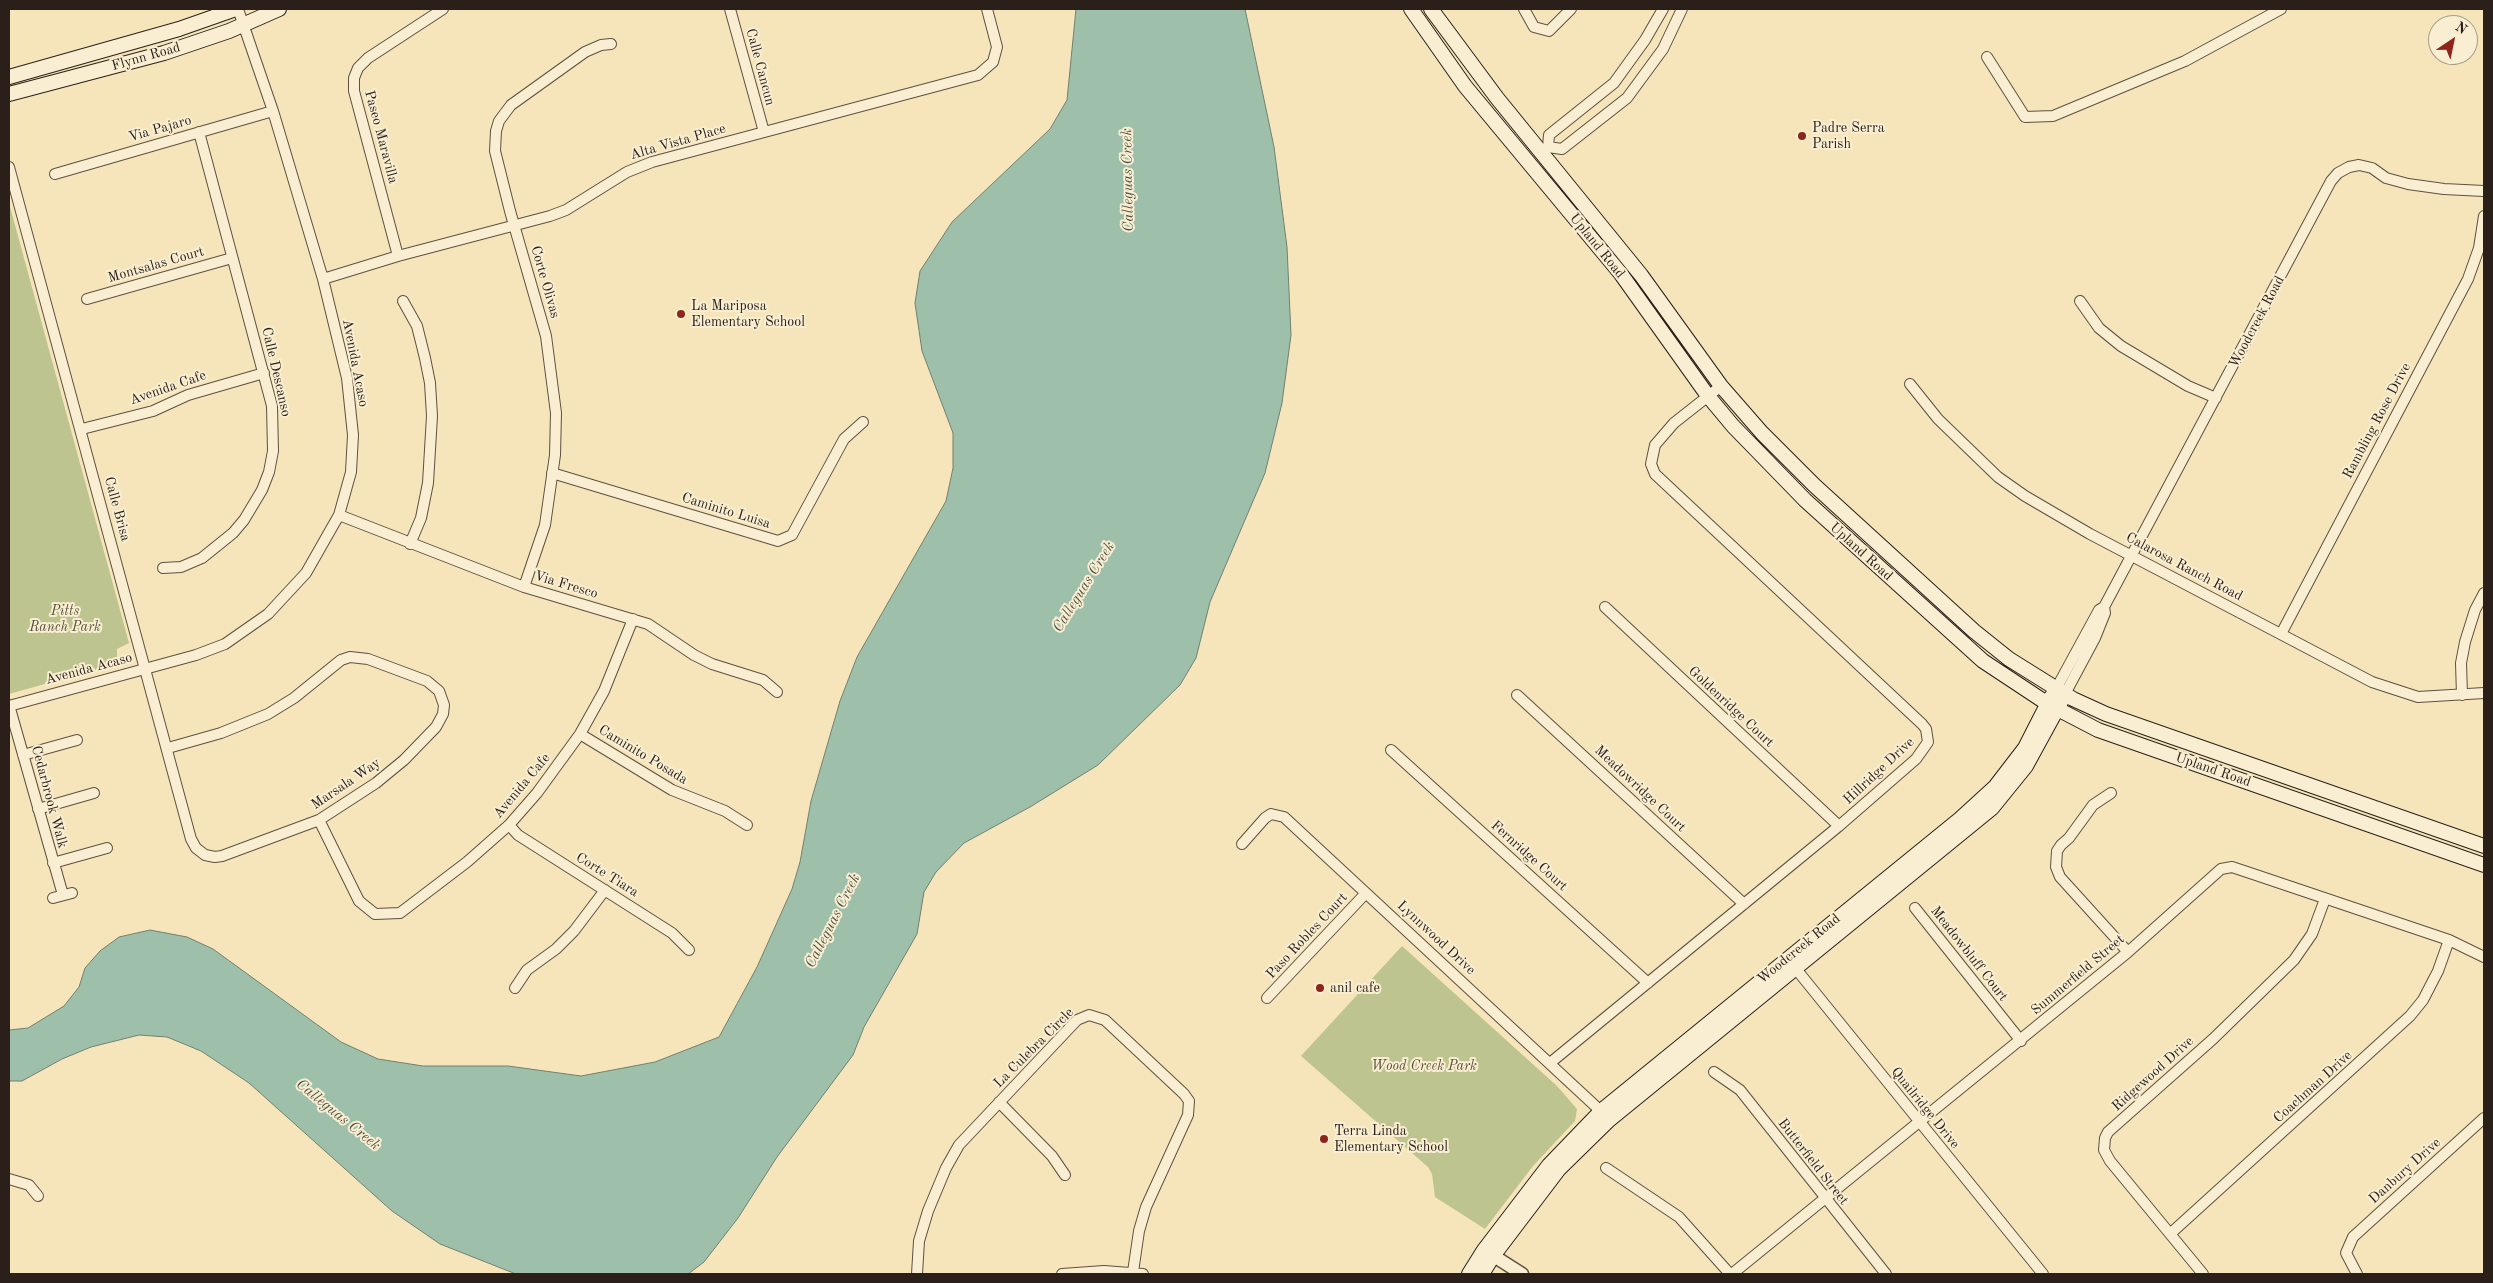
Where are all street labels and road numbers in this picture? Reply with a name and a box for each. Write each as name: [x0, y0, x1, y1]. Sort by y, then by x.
street label: Calle Cancun: [742, 27, 778, 107]
street label: Flynn Road: [110, 39, 182, 75]
street label: Paseo Maravilla: [360, 89, 402, 185]
street label: Via Pajaro: [127, 112, 193, 146]
street label: Alta Vista Place: [628, 120, 728, 164]
street label: Upland Road: [1566, 210, 1628, 282]
street label: Montsalas Court: [106, 243, 206, 287]
street label: Corte Olivas: [527, 244, 563, 320]
street label: Woodcreek Road: [2226, 273, 2288, 371]
street label: Avenida Acaso: [338, 318, 372, 408]
street label: Calle Descanso: [258, 326, 294, 418]
street label: Rambling Rose Drive: [2339, 360, 2415, 482]
street label: Avenida Cafe: [128, 367, 208, 409]
street label: Calle Brisa: [100, 475, 134, 543]
street label: Caminito Luisa: [680, 490, 772, 532]
street label: Upland Road: [1826, 519, 1896, 585]
street label: Calarosa Ranch Road: [2123, 529, 2245, 605]
street label: Via Fresco: [532, 567, 600, 603]
street label: Avenida Acaso: [44, 649, 134, 689]
street label: Goldenridge Court: [1685, 663, 1777, 751]
street label: Caminito Posada: [595, 722, 691, 788]
street label: Hillridge Drive: [1840, 734, 1918, 808]
street label: Meadowridge Court: [1591, 742, 1689, 836]
street label: Cedarbrook Walk: [27, 744, 71, 850]
street label: Upland Road: [2173, 749, 2253, 791]
street label: Avenida Cafe: [490, 750, 554, 822]
street label: Marsala Way: [308, 755, 384, 813]
street label: Fernridge Court: [1487, 817, 1571, 895]
street label: Corte Tiara: [573, 849, 641, 901]
street label: Paso Robles Court: [1263, 889, 1351, 983]
street label: Lynnwood Drive: [1393, 897, 1479, 979]
street label: Meadowbluff Court: [1927, 903, 2011, 1005]
street label: Woodcreek Road: [1754, 910, 1844, 988]
street label: Summerfield Street: [2028, 931, 2128, 1019]
street label: La Culebra Circle: [990, 1004, 1078, 1092]
street label: Ridgewood Drive: [2109, 1033, 2197, 1115]
street label: Coachman Drive: [2270, 1047, 2356, 1127]
street label: Quailridge Drive: [1887, 1064, 1963, 1152]
street label: Butterfield Street: [1774, 1115, 1852, 1209]
street label: Danbury Drive: [2366, 1134, 2444, 1208]

